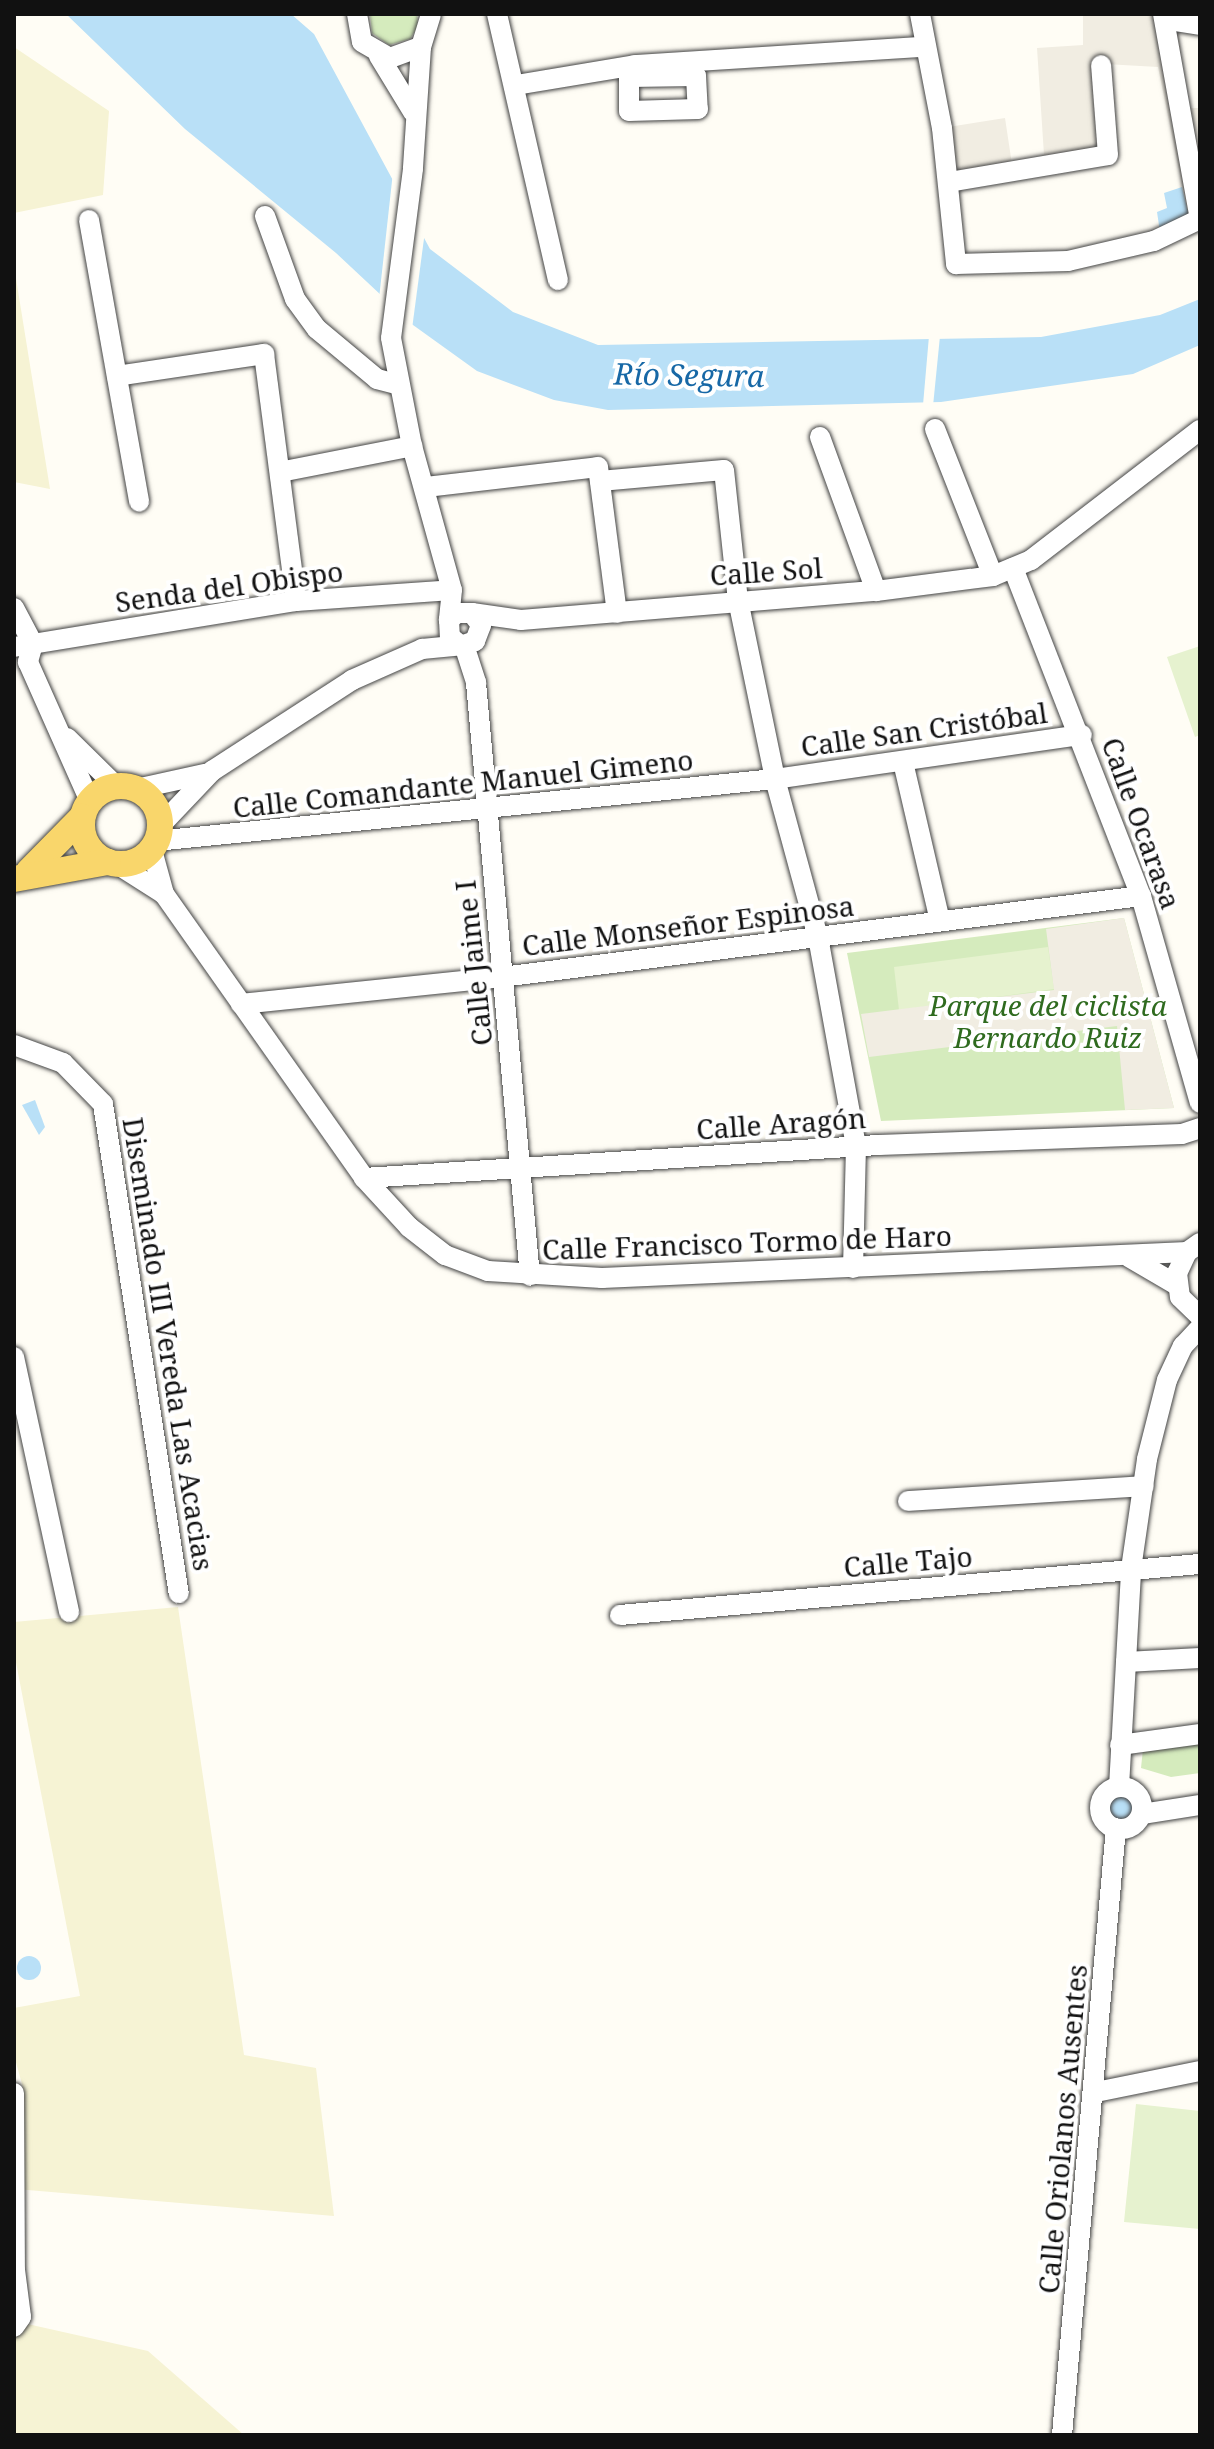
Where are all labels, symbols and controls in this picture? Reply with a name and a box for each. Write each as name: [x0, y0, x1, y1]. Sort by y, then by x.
water label: Río Segura: [613, 356, 765, 394]
street label: Calle Sol: [709, 550, 823, 592]
street label: Senda del Obispo: [113, 553, 345, 619]
street label: Calle San Cristóbal: [799, 695, 1049, 763]
street label: Calle Ocarasa: [1095, 733, 1189, 913]
street label: Calle Comandante Manuel Gimeno: [231, 742, 695, 824]
street label: Calle Jaime I: [448, 879, 498, 1047]
street label: Calle Monseñor Espinosa: [520, 888, 856, 962]
park label: Parque del ciclista Bernardo Ruiz: [929, 988, 1167, 1054]
street label: Calle Aragón: [695, 1100, 867, 1146]
street label: Diseminado III Vereda Las Acacias: [117, 1115, 221, 1573]
street label: Calle Francisco Tormo de Haro: [542, 1218, 952, 1266]
street label: Calle Tajo: [842, 1539, 974, 1583]
street label: Calle Oriolanos Ausentes: [1031, 1963, 1093, 2295]

